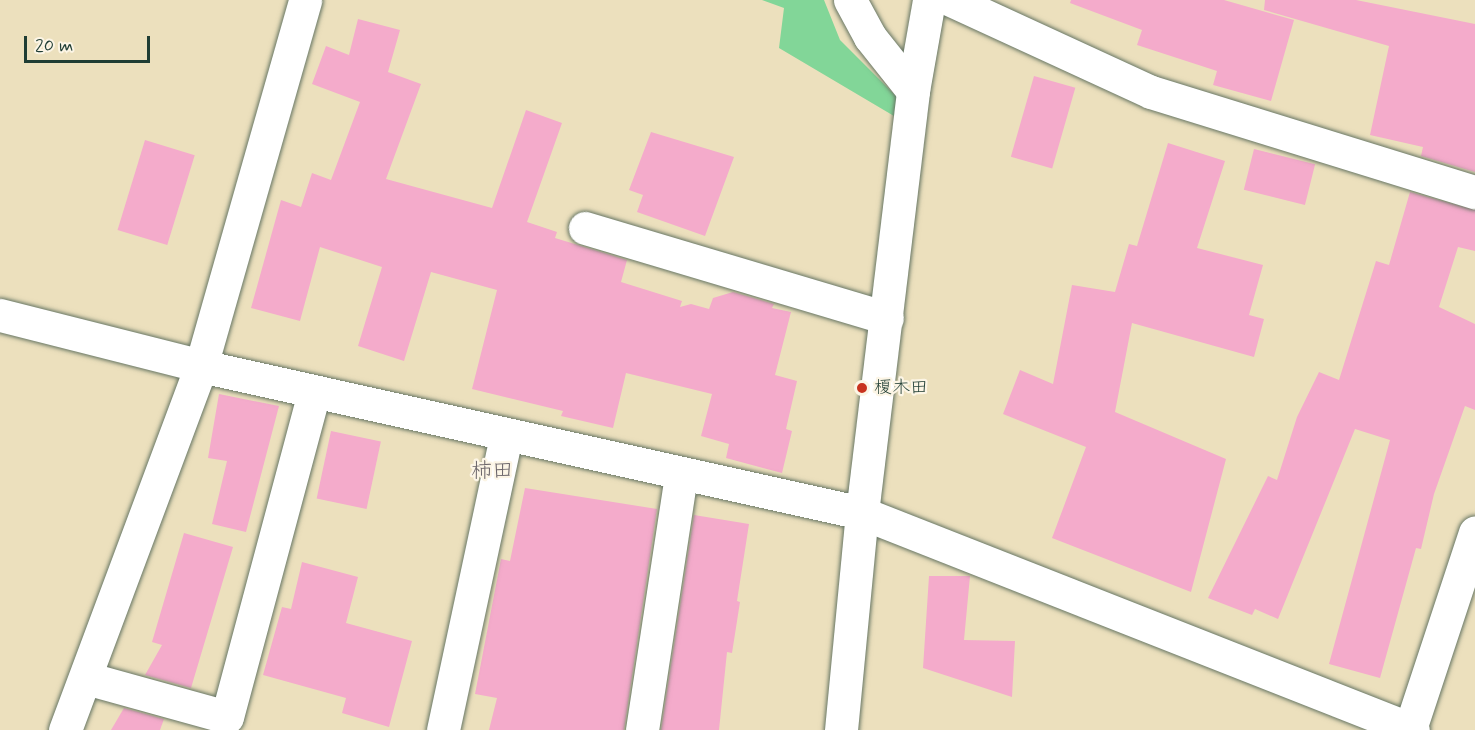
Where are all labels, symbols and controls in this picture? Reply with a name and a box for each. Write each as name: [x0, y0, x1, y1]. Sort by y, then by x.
scale bar: [27, 24, 153, 62]
text: 20 m: [35, 34, 73, 58]
place label: 榎木田: [874, 377, 928, 399]
marker: 榎木田: [855, 381, 869, 395]
district label: 柿田: [471, 458, 513, 484]

